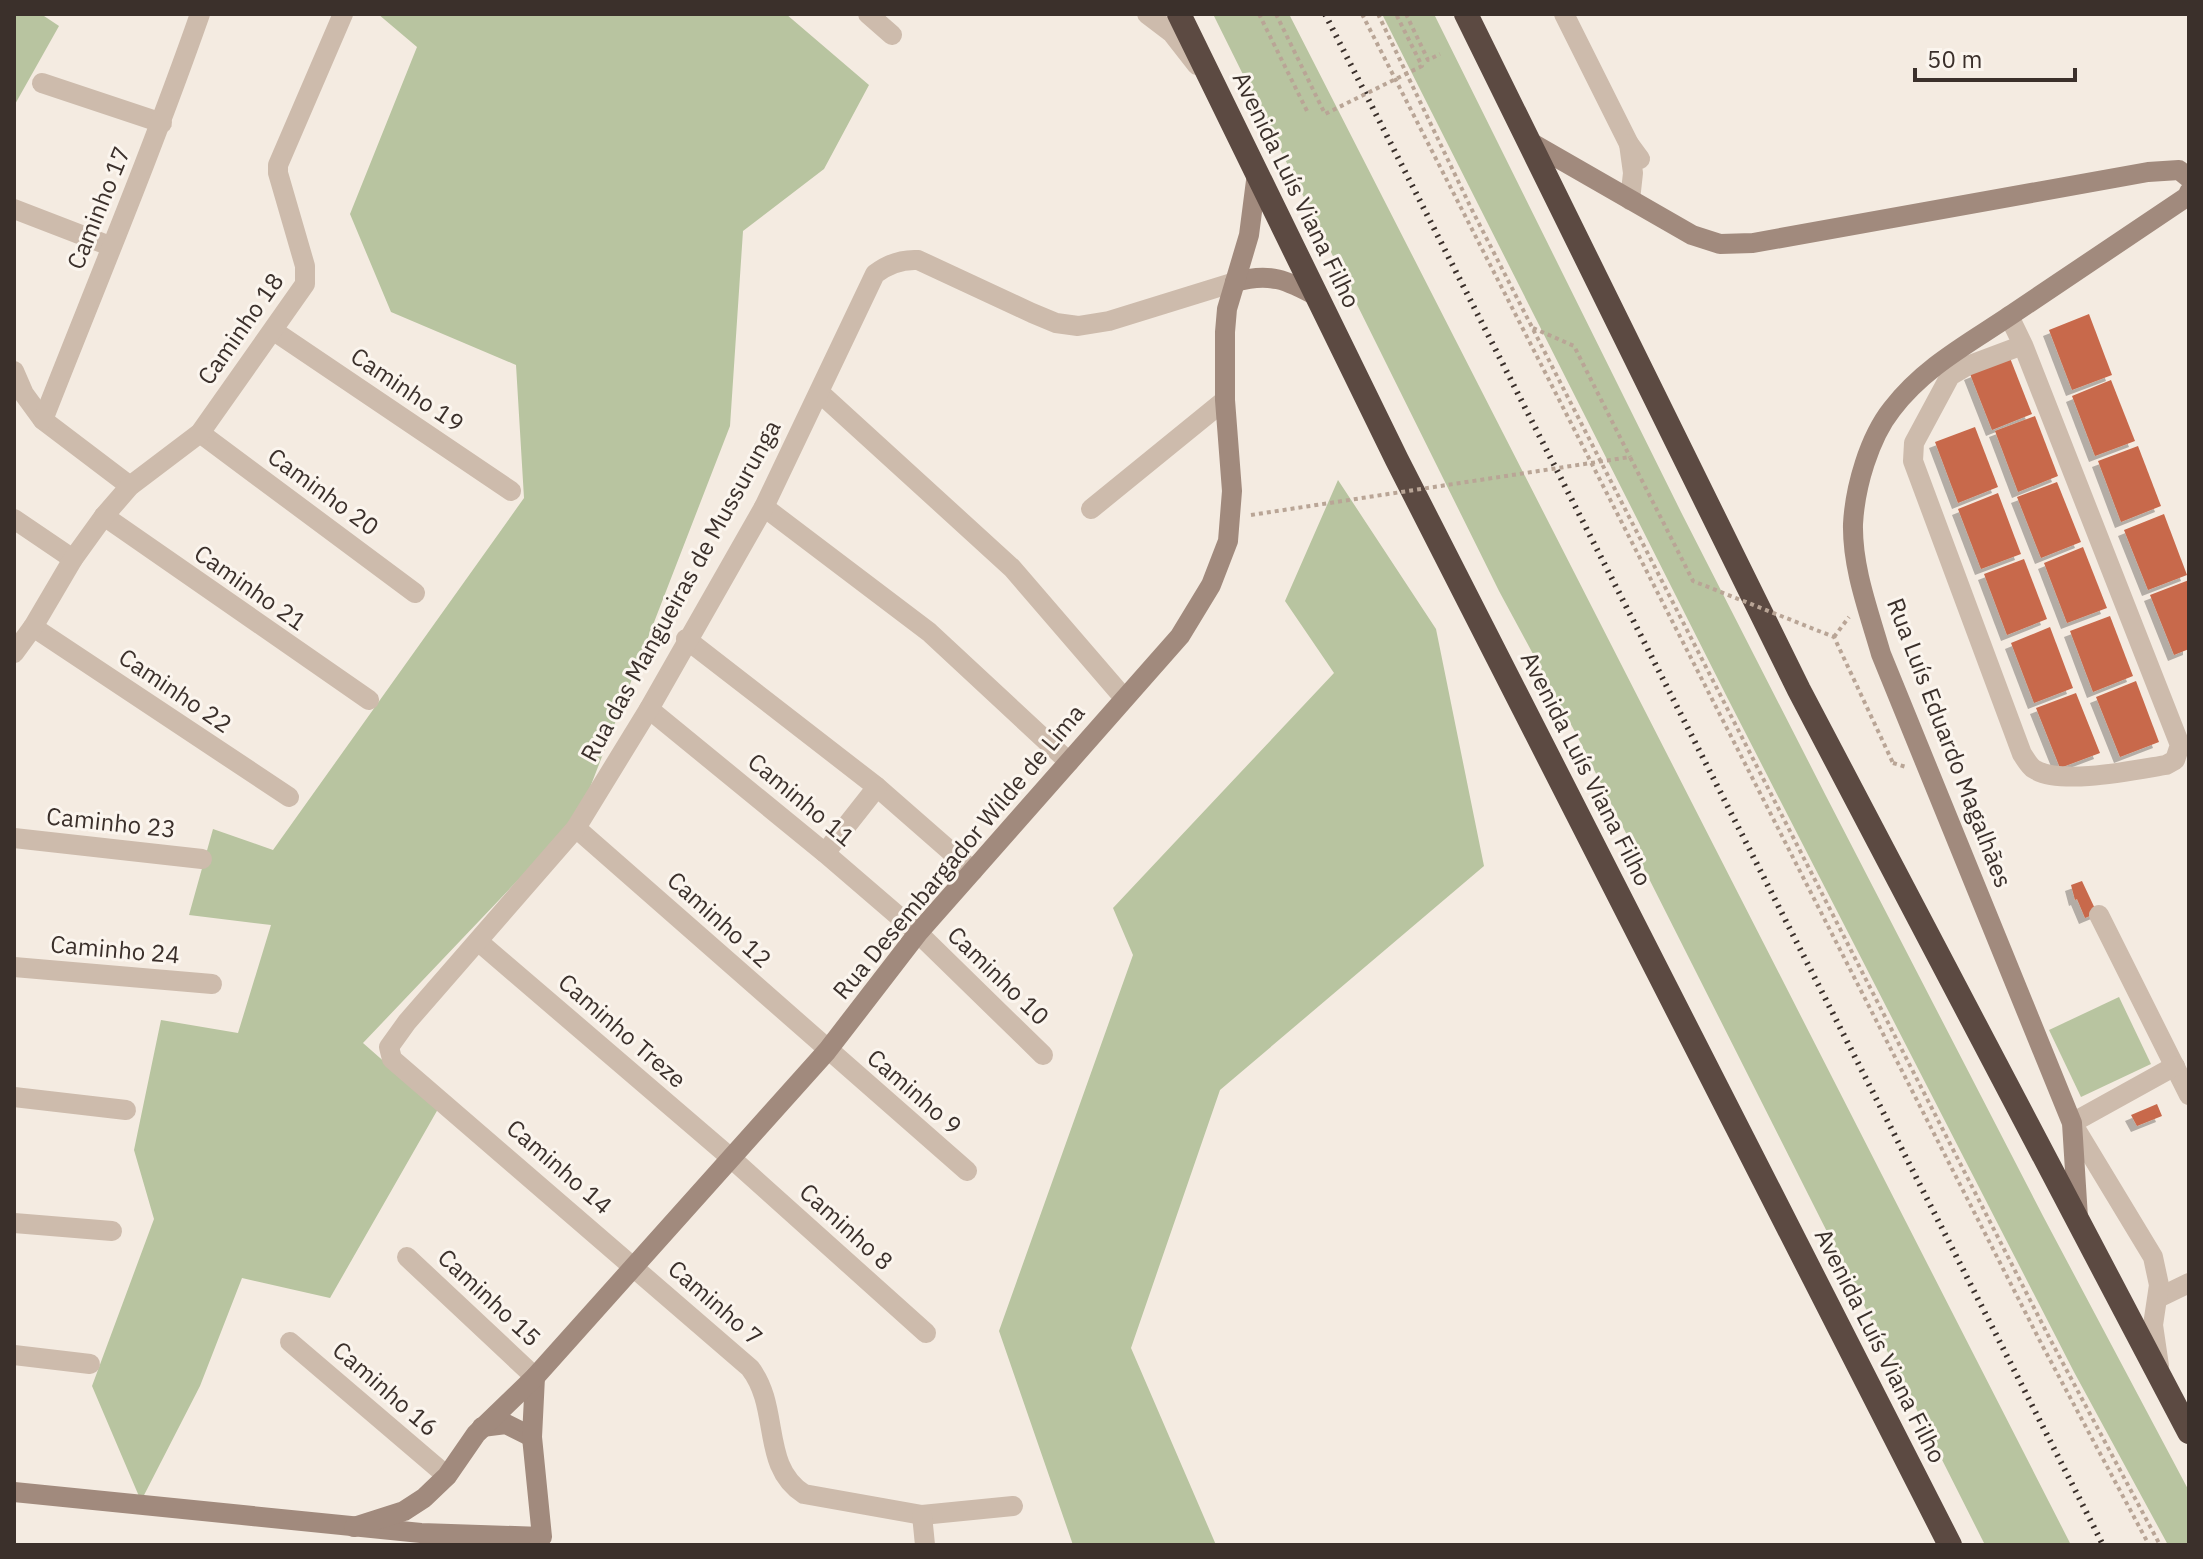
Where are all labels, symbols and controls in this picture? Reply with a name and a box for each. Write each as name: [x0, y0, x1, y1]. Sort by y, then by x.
scale bar: [1915, 32, 2075, 82]
text: 50 m: [1927, 43, 1982, 75]
street label: Avenida Luís Viana Filho: [1226, 66, 1368, 313]
street label: Caminho 17: [59, 141, 137, 274]
street label: Caminho 18: [190, 266, 291, 391]
street label: Caminho 19: [345, 340, 470, 439]
street label: Rua das Mangueiras de Mussurunga: [573, 414, 788, 767]
street label: Caminho 20: [262, 440, 386, 542]
street label: Caminho 21: [188, 537, 313, 638]
street label: Rua Luís Eduardo Magalhães: [1880, 593, 2020, 892]
street label: Caminho 22: [113, 641, 238, 740]
street label: Avenida Luís Viana Filho: [1514, 646, 1660, 891]
street label: Rua Desembargador Wilde de Lima: [825, 697, 1091, 1006]
street label: Caminho 11: [742, 745, 862, 853]
street label: Caminho 23: [45, 799, 177, 845]
street label: Caminho 12: [661, 864, 779, 975]
street label: Caminho 10: [941, 919, 1057, 1032]
street label: Caminho 24: [49, 927, 181, 971]
street label: Caminho Treze: [552, 966, 693, 1095]
street label: Caminho 9: [861, 1041, 969, 1141]
street label: Caminho 14: [500, 1112, 619, 1221]
street label: Caminho 8: [793, 1176, 900, 1277]
street label: Avenida Luís Viana Filho: [1808, 1223, 1954, 1468]
street label: Caminho 15: [431, 1241, 548, 1353]
street label: Caminho 7: [662, 1252, 770, 1352]
street label: Caminho 16: [326, 1334, 445, 1443]

